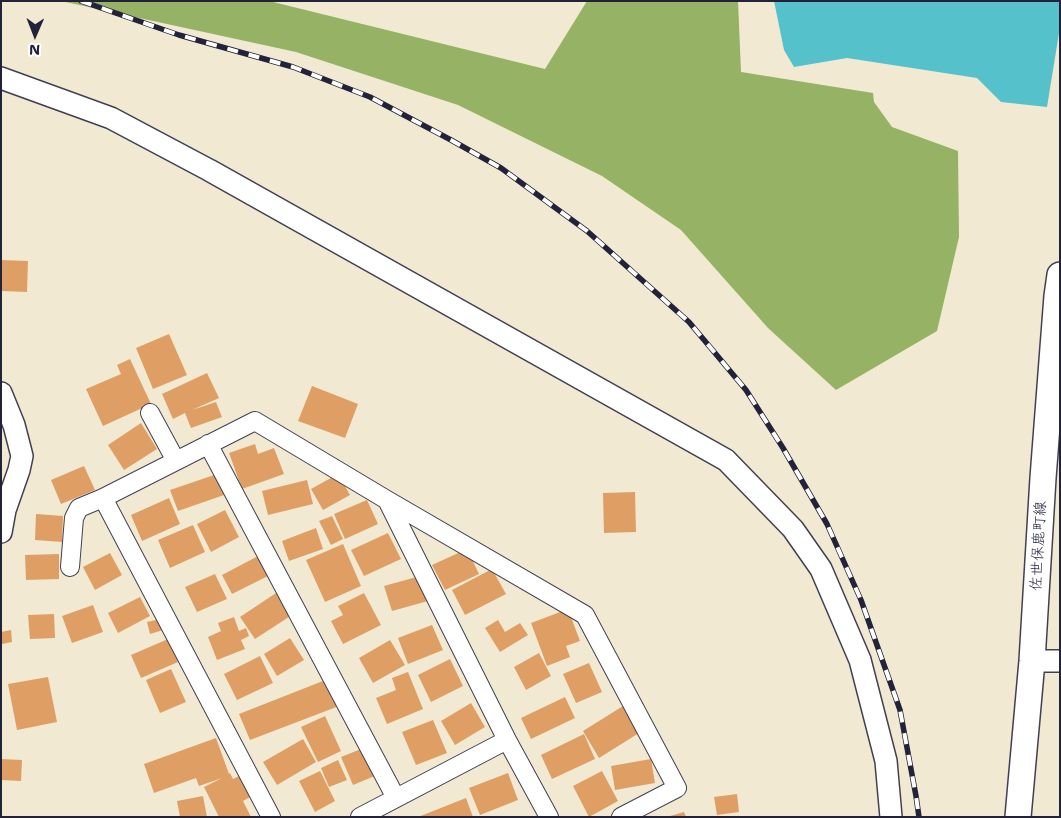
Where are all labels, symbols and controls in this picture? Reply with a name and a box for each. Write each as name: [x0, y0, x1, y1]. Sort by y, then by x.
north arrow: [10, 10, 60, 60]
text: N: [29, 41, 40, 59]
street label: 佐世保鹿町線: [1028, 501, 1050, 591]

